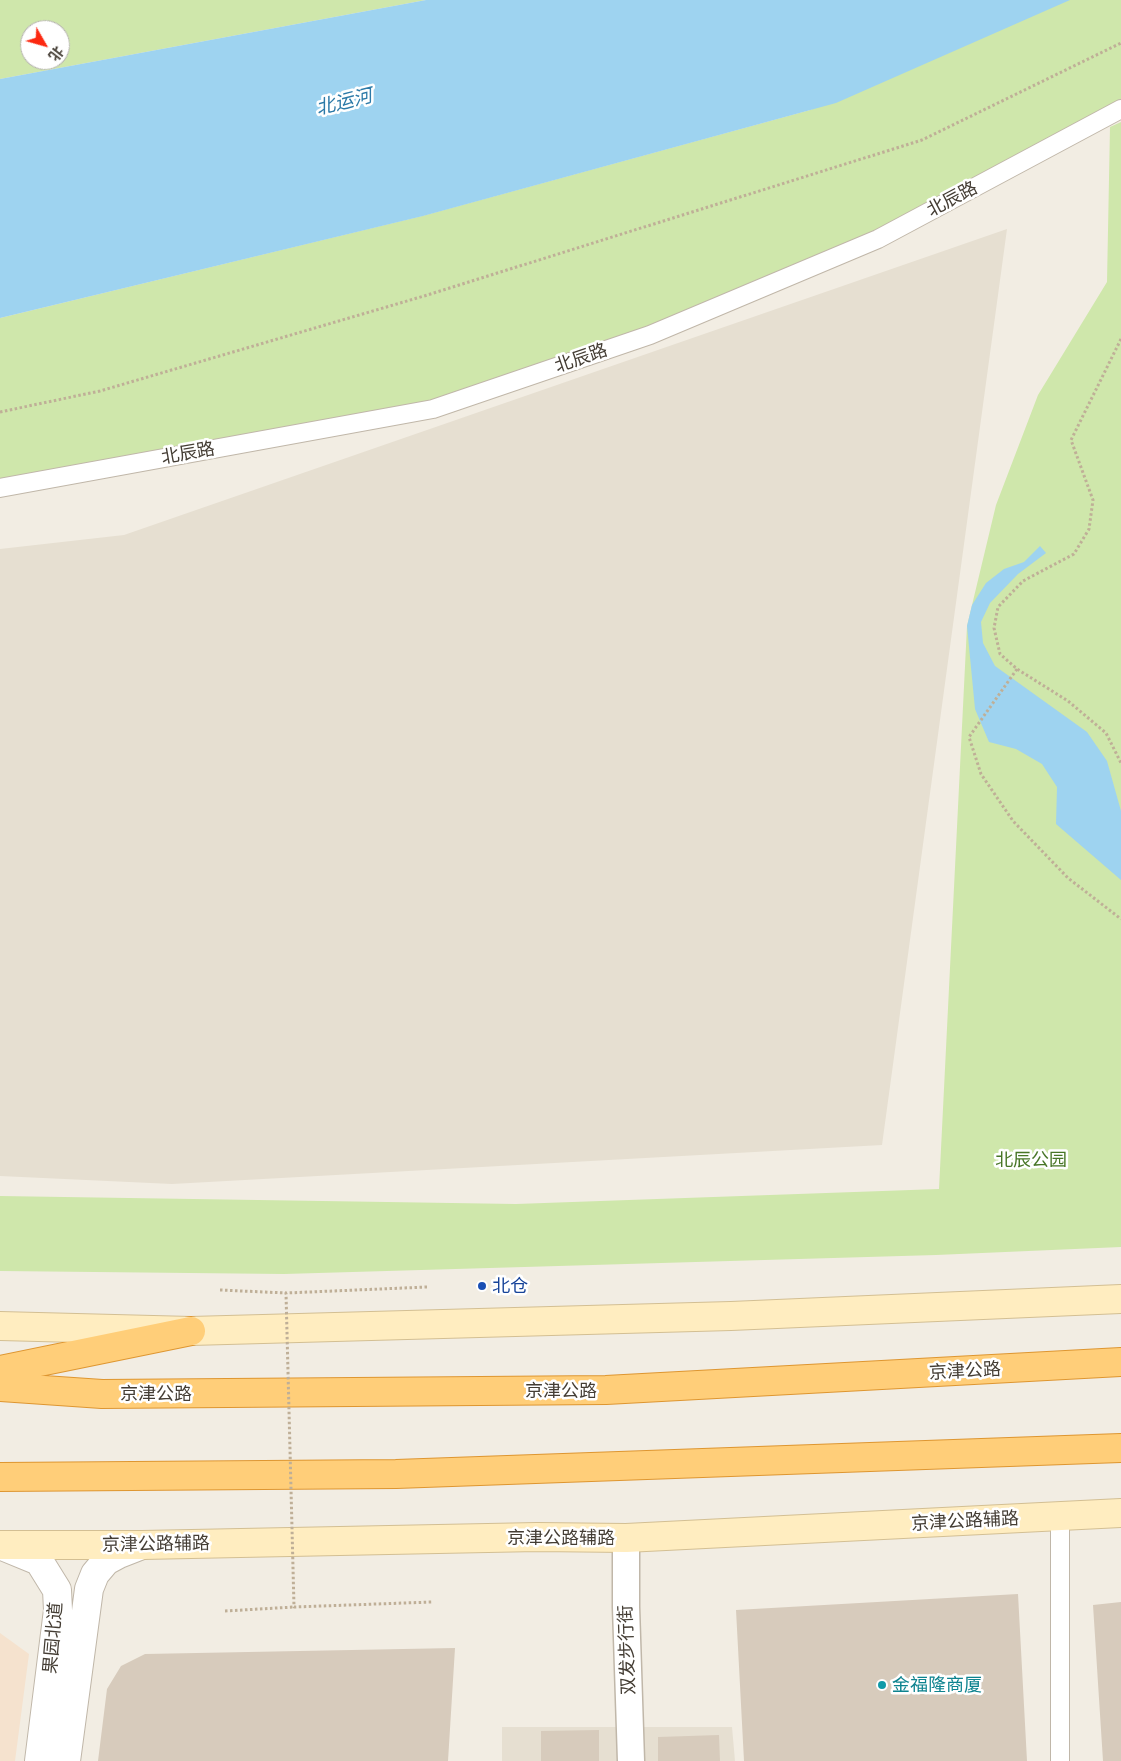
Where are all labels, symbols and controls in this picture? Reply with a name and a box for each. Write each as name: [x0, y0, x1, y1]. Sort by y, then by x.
north arrow: [20, 20, 70, 70]
text: 北: [45, 43, 67, 65]
water label: 北运河: [314, 84, 374, 120]
street label: 北辰路: [923, 177, 981, 221]
street label: 北辰路: [552, 339, 610, 377]
street label: 北辰路: [160, 438, 216, 468]
park label: 北辰公园: [995, 1149, 1067, 1171]
place label: 北仓: [492, 1275, 528, 1297]
marker: 北仓: [476, 1280, 488, 1292]
street label: 京津公路: [928, 1358, 1002, 1384]
street label: 京津公路: [525, 1380, 597, 1402]
street label: 京津公路: [120, 1383, 192, 1405]
street label: 京津公路辅路: [911, 1507, 1019, 1535]
street label: 京津公路辅路: [507, 1527, 615, 1549]
street label: 京津公路辅路: [102, 1532, 210, 1556]
street label: 果园北道: [39, 1601, 67, 1675]
street label: 双发步行街: [615, 1605, 639, 1695]
place label: 金福隆商厦: [892, 1674, 982, 1696]
marker: 金福隆商厦: [876, 1679, 888, 1691]

